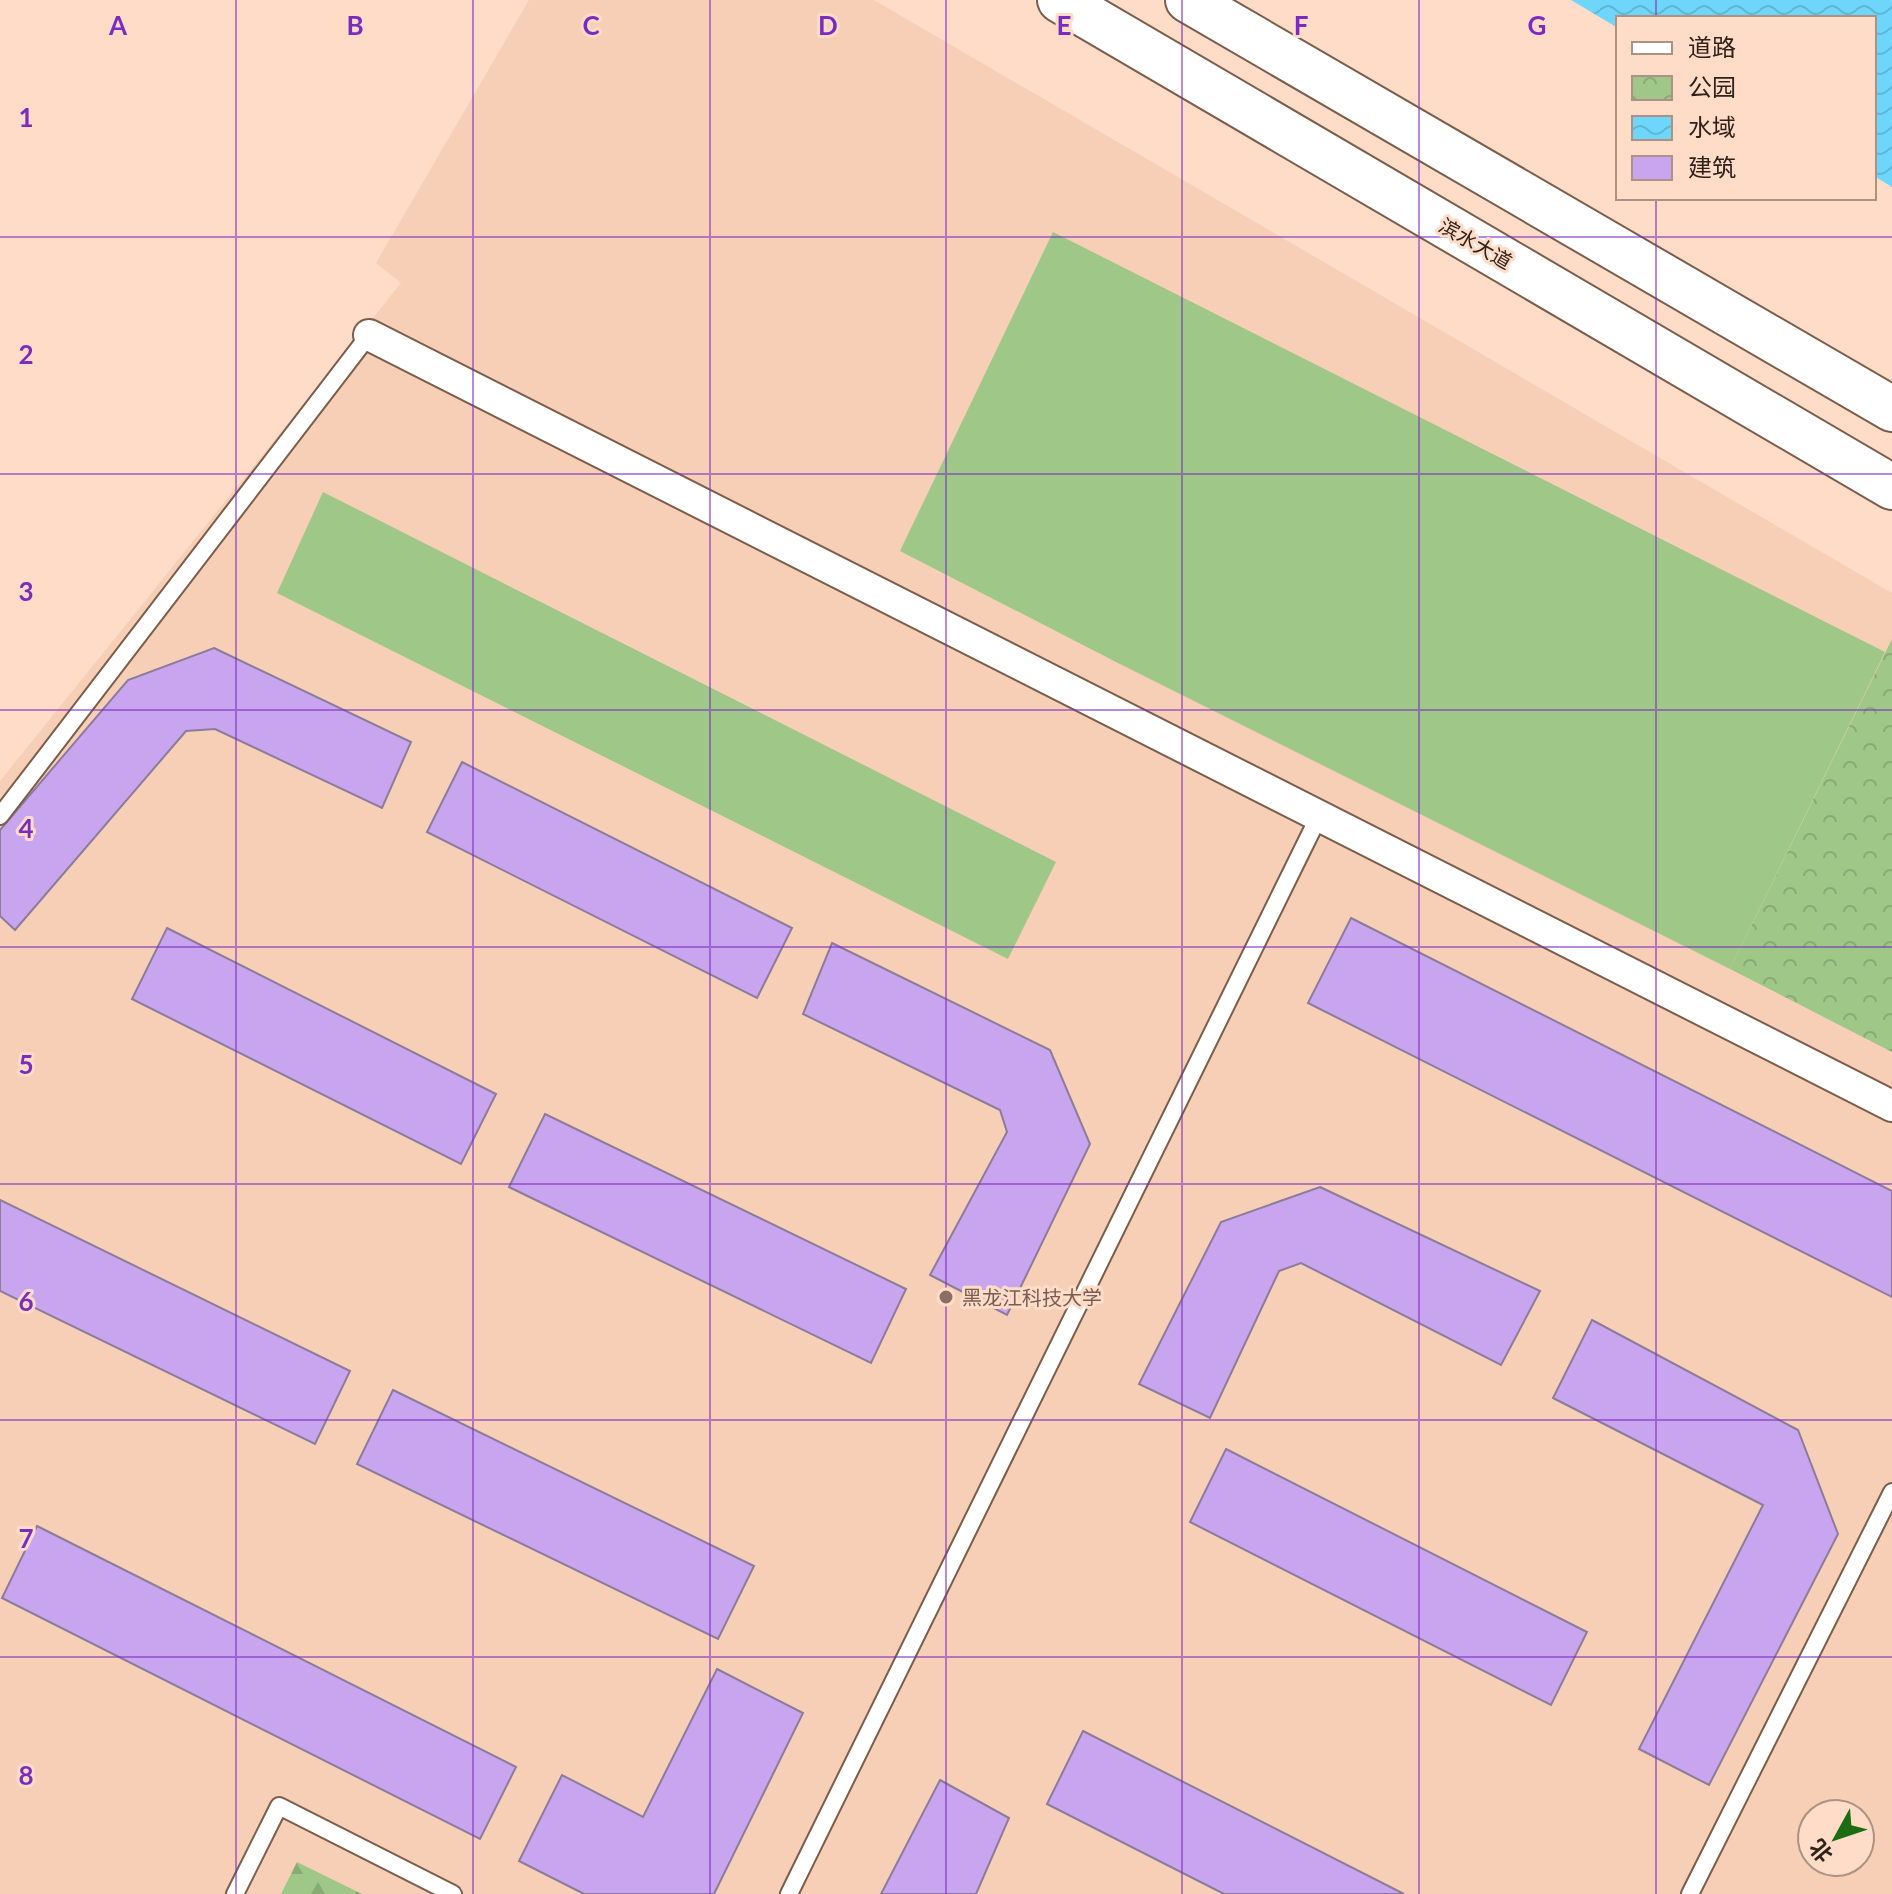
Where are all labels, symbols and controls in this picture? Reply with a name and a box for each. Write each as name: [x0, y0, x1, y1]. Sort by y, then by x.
text: A: [108, 9, 128, 41]
text: B: [346, 9, 364, 41]
text: C: [582, 9, 600, 41]
text: D: [818, 9, 838, 41]
text: E: [1057, 9, 1071, 41]
text: F: [1294, 9, 1308, 41]
text: G: [1528, 9, 1546, 41]
legend: [1616, 16, 1876, 200]
text: 道路: [1688, 32, 1736, 61]
text: 公园: [1688, 72, 1736, 101]
text: 1: [18, 101, 34, 133]
text: 水域: [1688, 112, 1736, 141]
text: 建筑: [1688, 152, 1736, 181]
street label: 滨水大道: [1435, 213, 1517, 273]
text: 2: [18, 338, 34, 370]
text: 3: [18, 575, 34, 607]
text: 4: [18, 812, 34, 844]
text: 5: [18, 1048, 34, 1080]
text: 6: [18, 1285, 34, 1317]
place label: 黑龙江科技大学: [962, 1285, 1102, 1309]
marker: 黑龙江科技大学: [937, 1288, 955, 1306]
text: 7: [18, 1522, 34, 1554]
text: 8: [18, 1759, 34, 1791]
north arrow: [1796, 1798, 1876, 1878]
text: 北: [1803, 1834, 1838, 1868]

